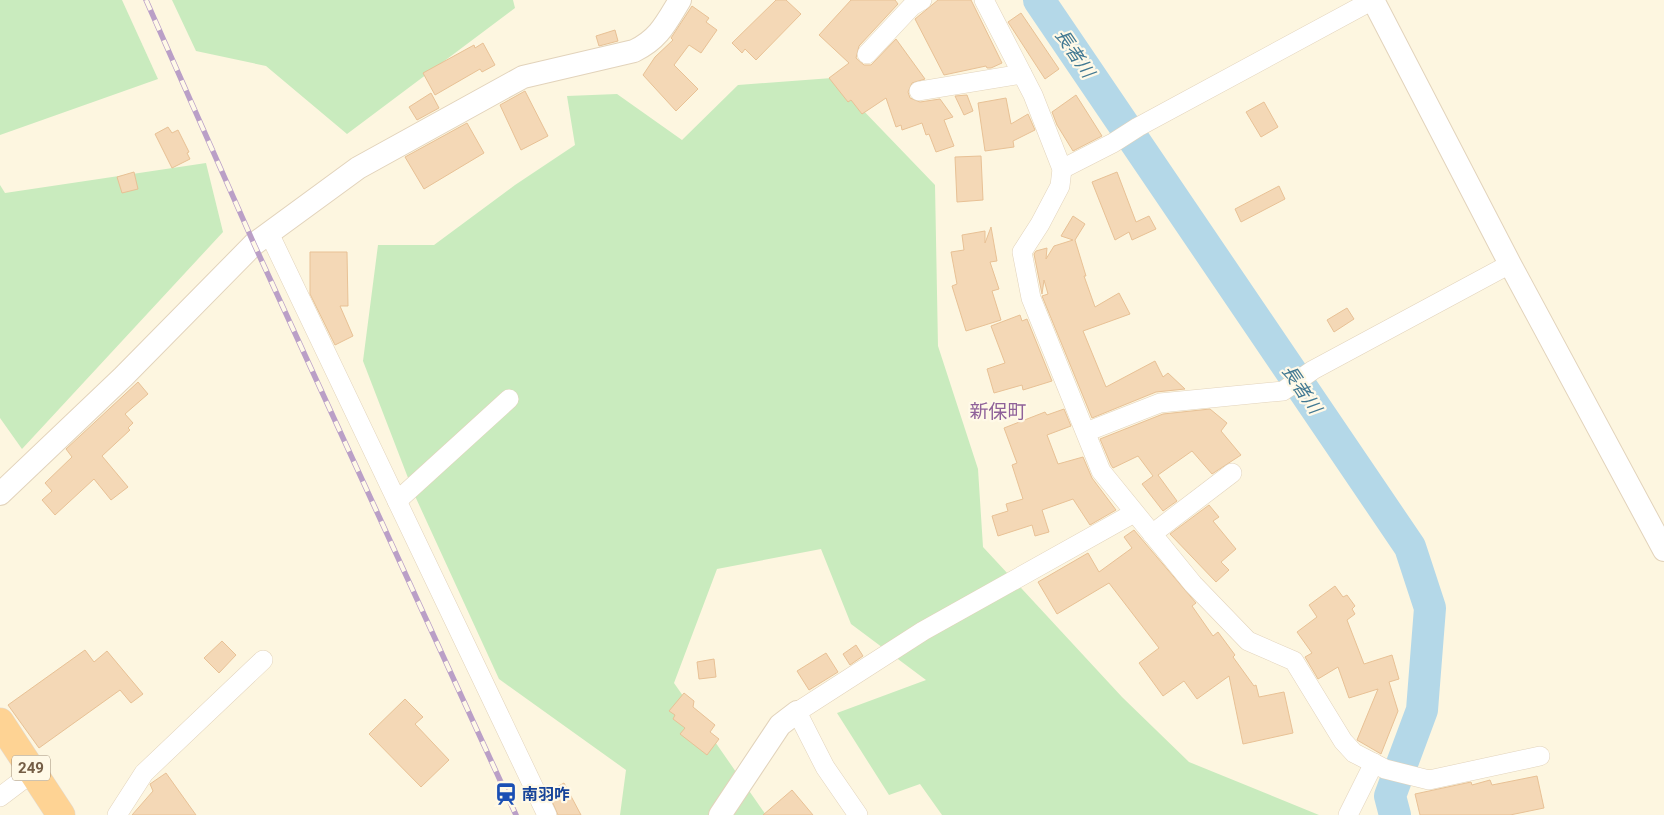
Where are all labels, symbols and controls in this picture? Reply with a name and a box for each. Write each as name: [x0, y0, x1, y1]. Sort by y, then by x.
water label: 長者川: [1051, 25, 1100, 83]
water label: 長者川: [1278, 361, 1327, 419]
district label: 新保町: [969, 400, 1027, 423]
road number: 249: [12, 756, 50, 780]
station icon: 南羽咋: [493, 781, 519, 807]
place label: 南羽咋: [522, 785, 570, 804]

